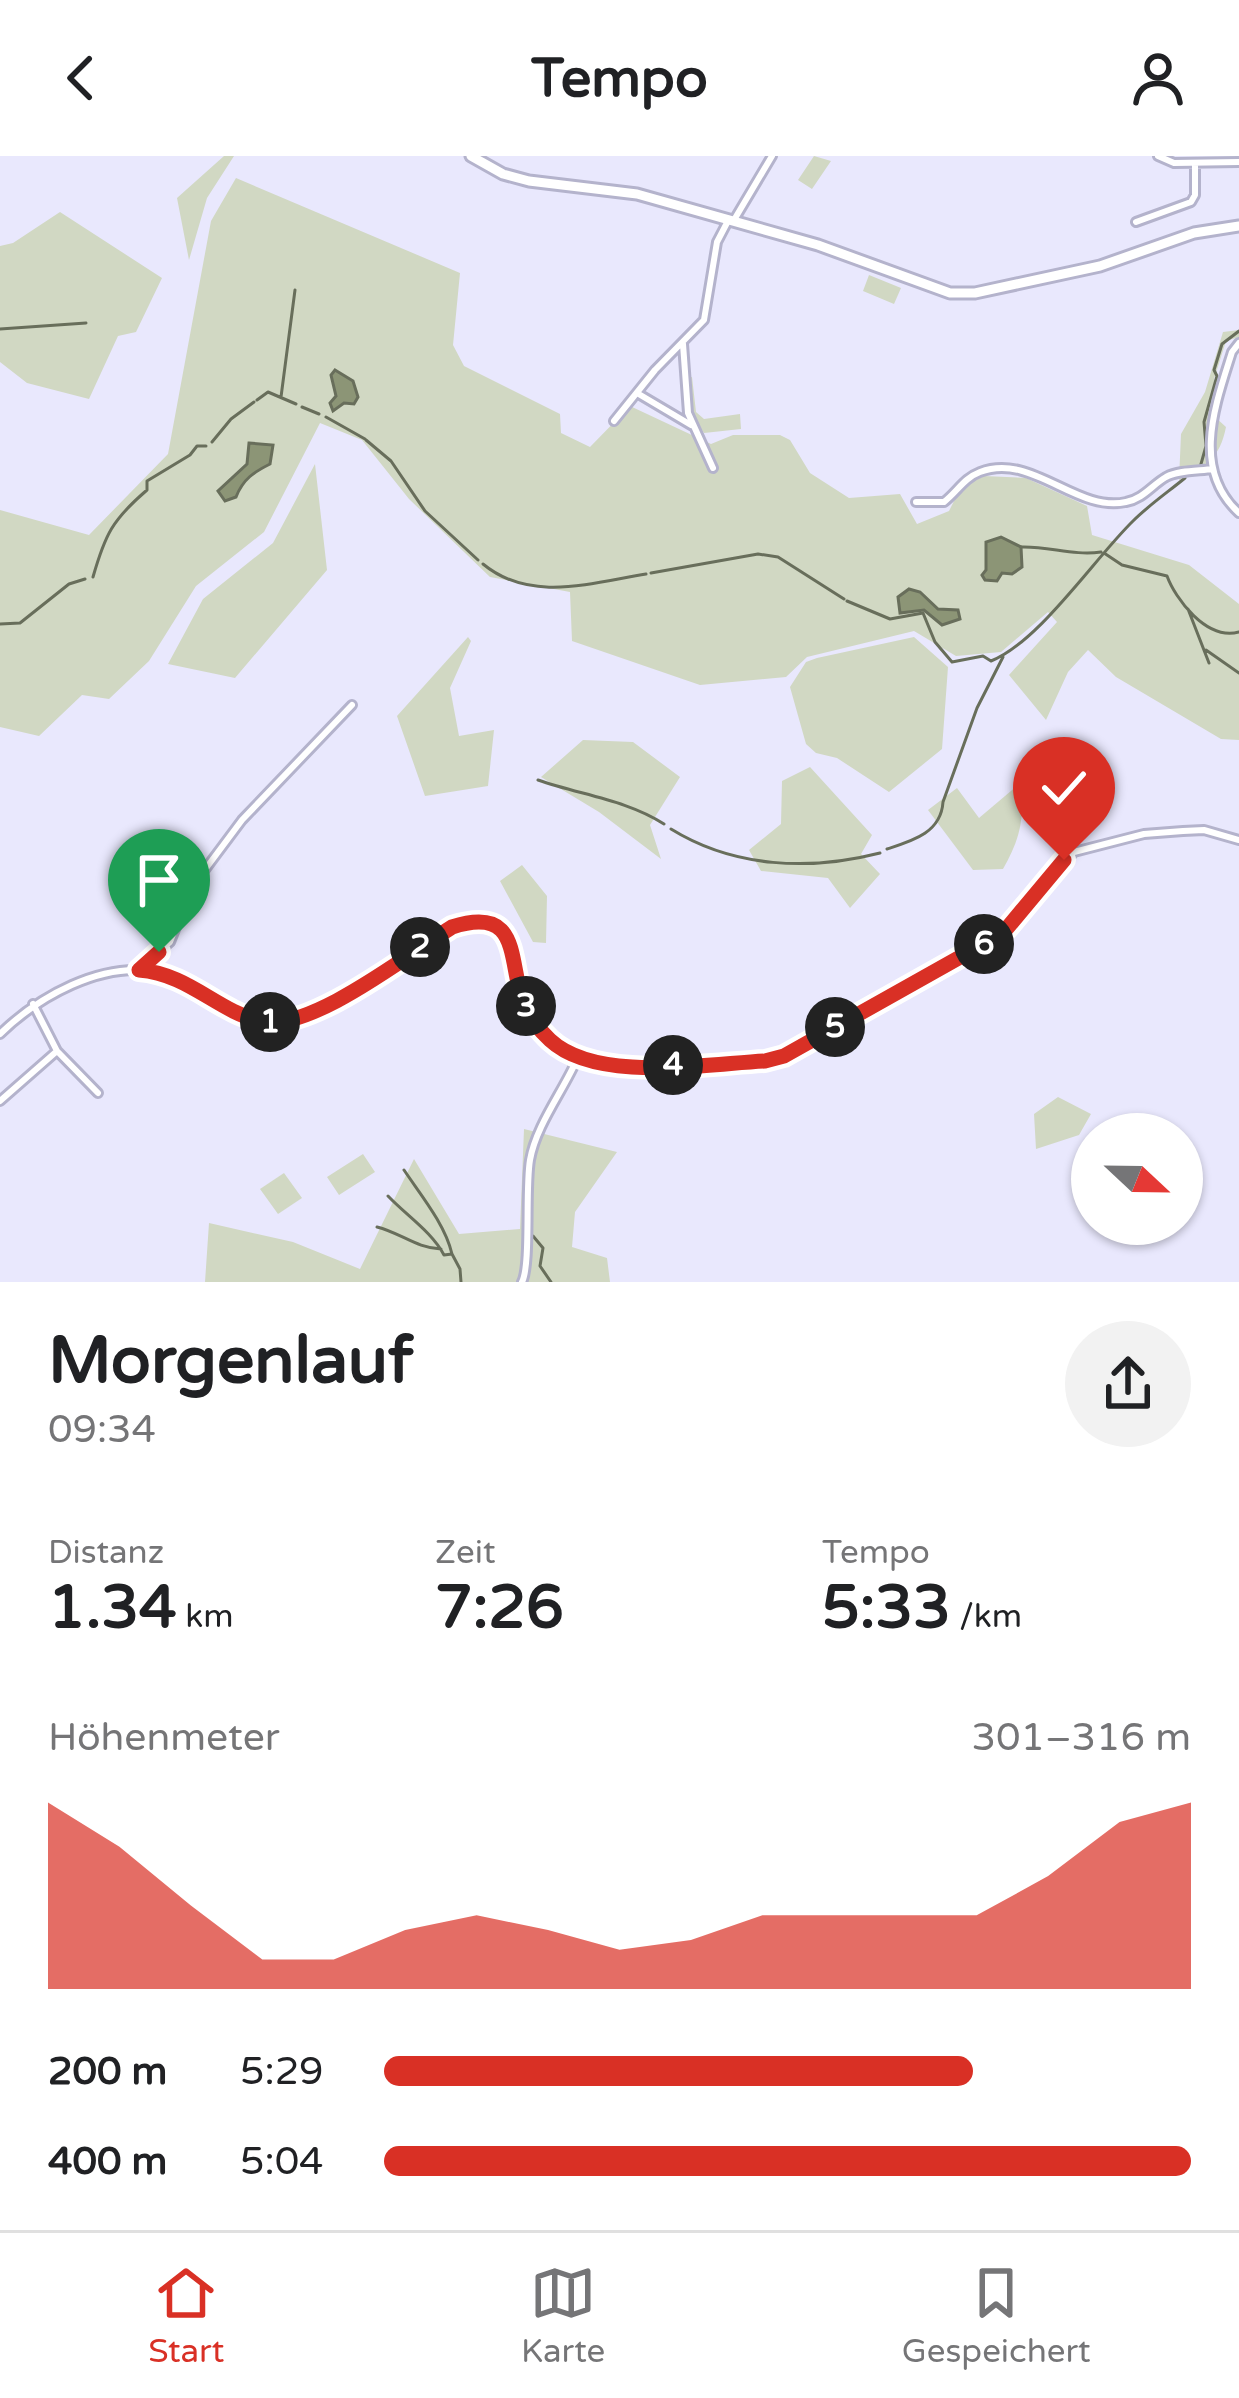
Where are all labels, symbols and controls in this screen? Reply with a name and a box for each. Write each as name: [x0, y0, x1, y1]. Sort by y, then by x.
icon: back: [48, 45, 114, 111]
icon: person: [1125, 45, 1191, 111]
text: Tempo: [531, 46, 708, 111]
pin: [1013, 737, 1115, 860]
icon: check: [1031, 755, 1097, 821]
pin: [108, 829, 210, 952]
icon: arrive: [126, 847, 192, 913]
pin: 6: [954, 914, 1014, 974]
pin: 2: [390, 917, 450, 977]
text: 6: [974, 924, 994, 963]
text: 2: [410, 927, 430, 966]
pin: 3: [496, 976, 556, 1036]
text: 3: [516, 986, 536, 1025]
pin: 1: [240, 992, 300, 1052]
pin: 5: [805, 997, 865, 1057]
text: 1: [260, 1002, 280, 1041]
text: 5: [825, 1007, 845, 1046]
pin: 4: [643, 1035, 703, 1095]
text: 4: [663, 1045, 683, 1084]
north arrow: [1071, 1113, 1203, 1245]
map controls: [1071, 1113, 1203, 1245]
text: Morgenlauf: [48, 1321, 413, 1401]
button: share: [1065, 1321, 1191, 1447]
text: 09:34: [48, 1406, 156, 1453]
text: Distanz: [48, 1533, 164, 1572]
text: Zeit: [435, 1533, 496, 1572]
text: Tempo: [822, 1533, 930, 1572]
text: 1.34: [48, 1572, 177, 1644]
text: 7:26: [435, 1572, 564, 1644]
text: 5:33: [822, 1572, 951, 1644]
text: km: [177, 1597, 234, 1636]
text: /km: [951, 1597, 1022, 1636]
text: Höhenmeter: [48, 1714, 280, 1761]
text: 301–316 m: [971, 1714, 1191, 1761]
text: 200 m: [48, 2048, 167, 2095]
text: 5:29: [240, 2048, 324, 2095]
text: 400 m: [48, 2138, 167, 2185]
text: 5:04: [240, 2138, 324, 2185]
tab: Start: [148, 2260, 224, 2371]
tab: Karte: [521, 2260, 605, 2371]
tab: Gespeichert: [902, 2260, 1091, 2371]

